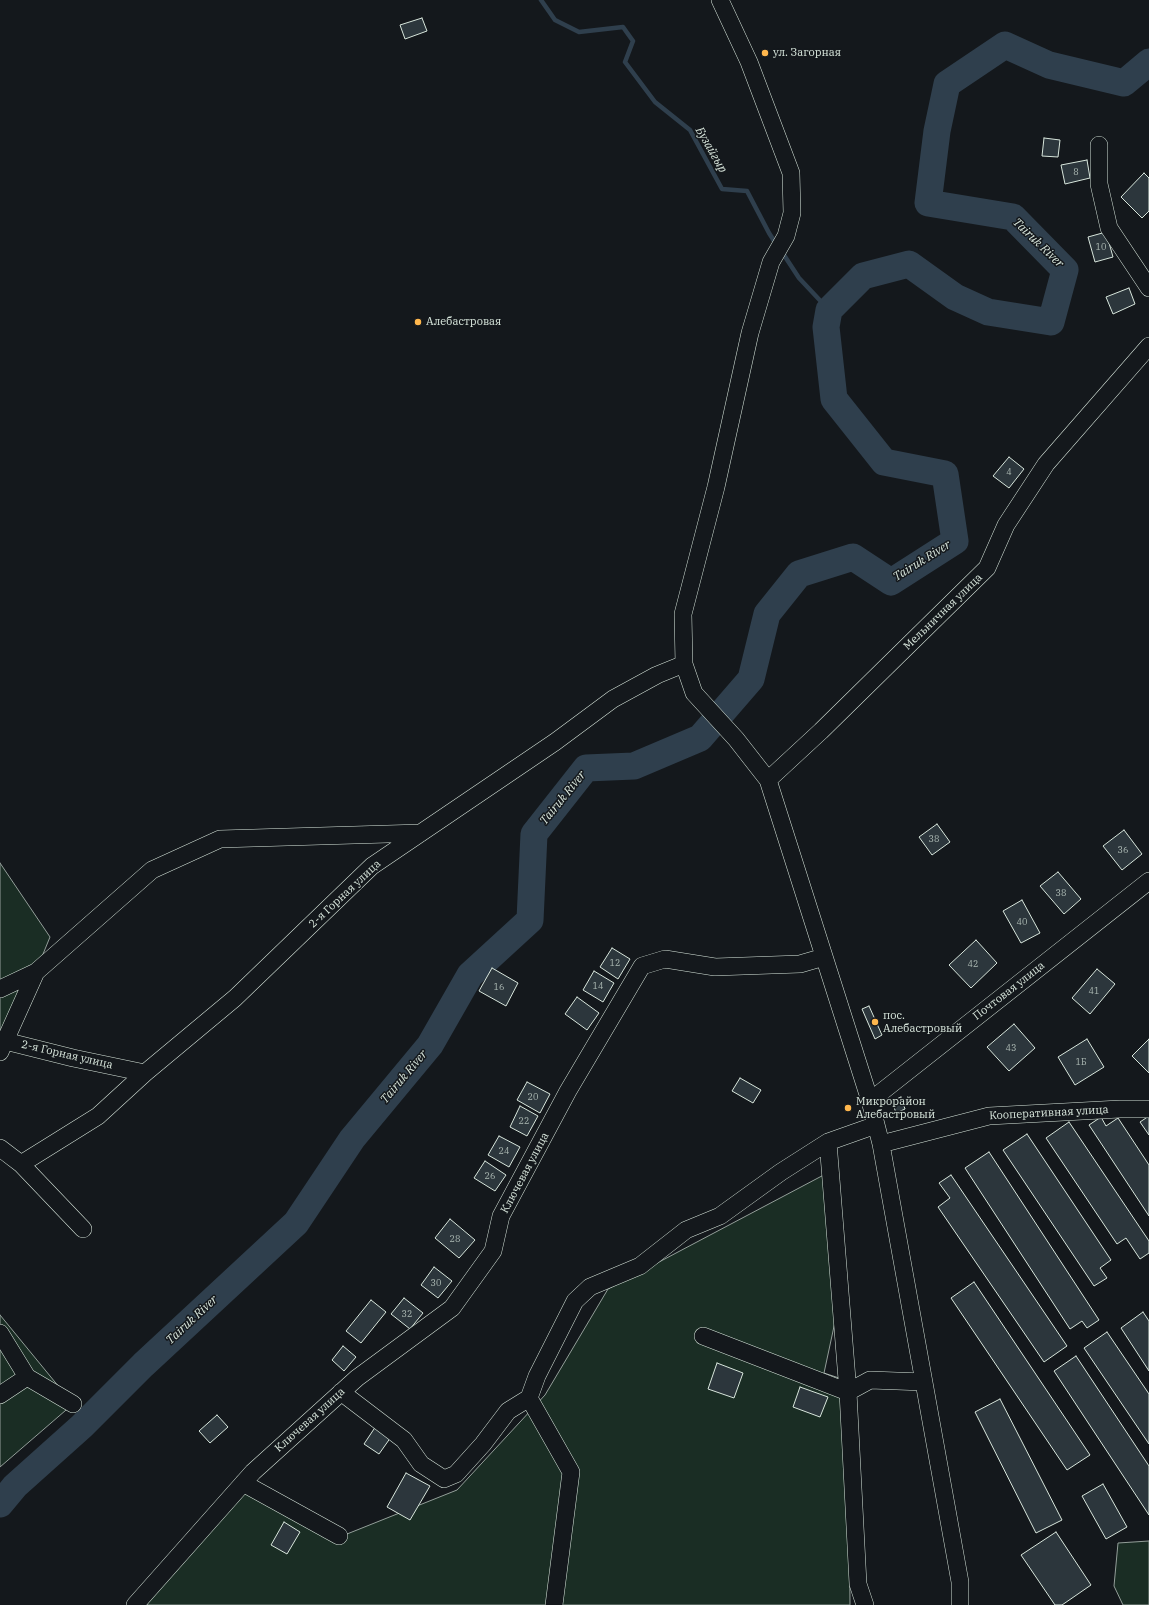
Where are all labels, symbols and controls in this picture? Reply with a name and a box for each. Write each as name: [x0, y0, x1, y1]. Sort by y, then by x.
place label: ул. Загорная: [773, 46, 841, 60]
marker: ул. Загорная: [760, 48, 770, 58]
water label: Бузайгыр: [692, 125, 730, 175]
house number: 8: [1073, 167, 1079, 177]
water label: Tairuk River: [1010, 215, 1066, 271]
house number: 10: [1096, 242, 1106, 252]
place label: Алебастровая: [426, 315, 501, 329]
marker: Алебастровая: [413, 317, 423, 327]
house number: 4: [1006, 467, 1012, 477]
water label: Tairuk River: [891, 538, 953, 584]
street label: Мельничная улица: [901, 571, 985, 653]
water label: Tairuk River: [537, 768, 589, 828]
house number: 38: [929, 834, 939, 844]
house number: 36: [1118, 845, 1128, 855]
street label: 2-я Горная улица: [306, 857, 384, 931]
house number: 38: [1056, 888, 1066, 898]
house number: 40: [1017, 917, 1027, 927]
house number: 12: [610, 958, 620, 968]
house number: 42: [968, 959, 978, 969]
street label: Почтовая улица: [971, 959, 1047, 1023]
house number: 14: [593, 981, 603, 991]
house number: 16: [494, 982, 504, 992]
house number: 41: [1089, 986, 1099, 996]
place label: пос. Алебастровый: [883, 1009, 962, 1035]
marker: пос. Алебастровый: [870, 1017, 880, 1027]
street label: 2-я Горная улица: [20, 1038, 114, 1072]
house number: 43: [1006, 1043, 1016, 1053]
water label: Tairuk River: [378, 1047, 430, 1107]
house number: 1Б: [1076, 1057, 1086, 1067]
house number: 20: [528, 1092, 538, 1102]
place label: Микрорайон Алебастровый: [856, 1095, 935, 1121]
marker: Микрорайон Алебастровый: [843, 1103, 853, 1113]
street label: Кооперативная улица: [989, 1103, 1109, 1123]
house number: 22: [519, 1116, 529, 1126]
street label: Ключевая улица: [498, 1130, 552, 1216]
house number: 24: [499, 1146, 509, 1156]
house number: 26: [485, 1171, 495, 1181]
house number: 28: [450, 1234, 460, 1244]
house number: 30: [431, 1278, 441, 1288]
water label: Tairuk River: [163, 1293, 221, 1347]
house number: 32: [402, 1309, 412, 1319]
street label: Ключевая улица: [272, 1385, 348, 1455]

